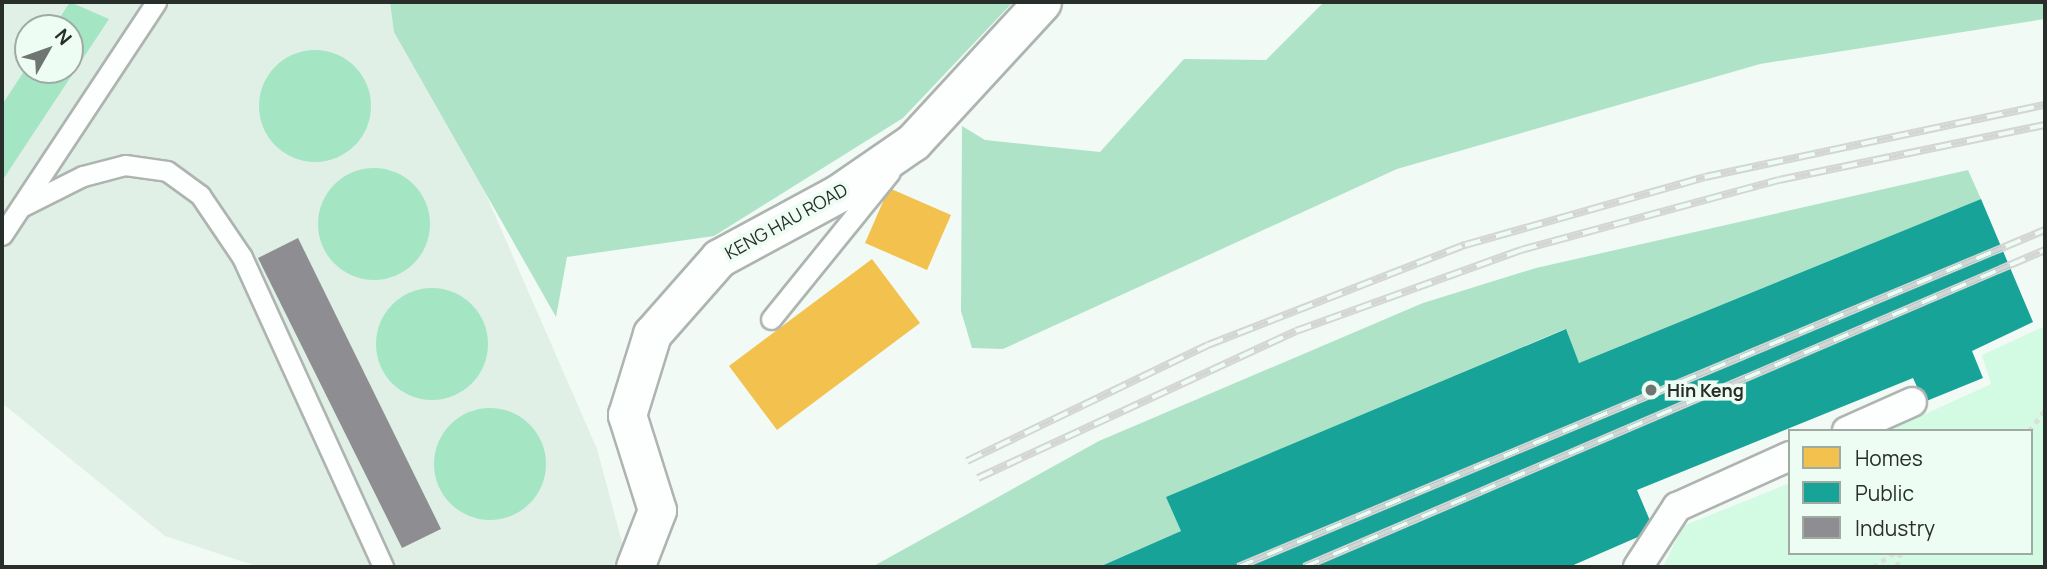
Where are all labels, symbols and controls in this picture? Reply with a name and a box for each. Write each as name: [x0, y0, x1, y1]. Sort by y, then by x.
north arrow: [14, 14, 84, 84]
text: N: [49, 23, 78, 50]
street label: KENG HAU ROAD: [721, 178, 851, 264]
place label: Hin Keng: [1667, 379, 1744, 401]
marker: Hin Keng: [1641, 380, 1661, 400]
legend: [1788, 429, 2033, 555]
text: Homes: [1855, 444, 1923, 472]
text: Public: [1855, 479, 1914, 507]
text: Industry: [1855, 514, 1935, 542]

